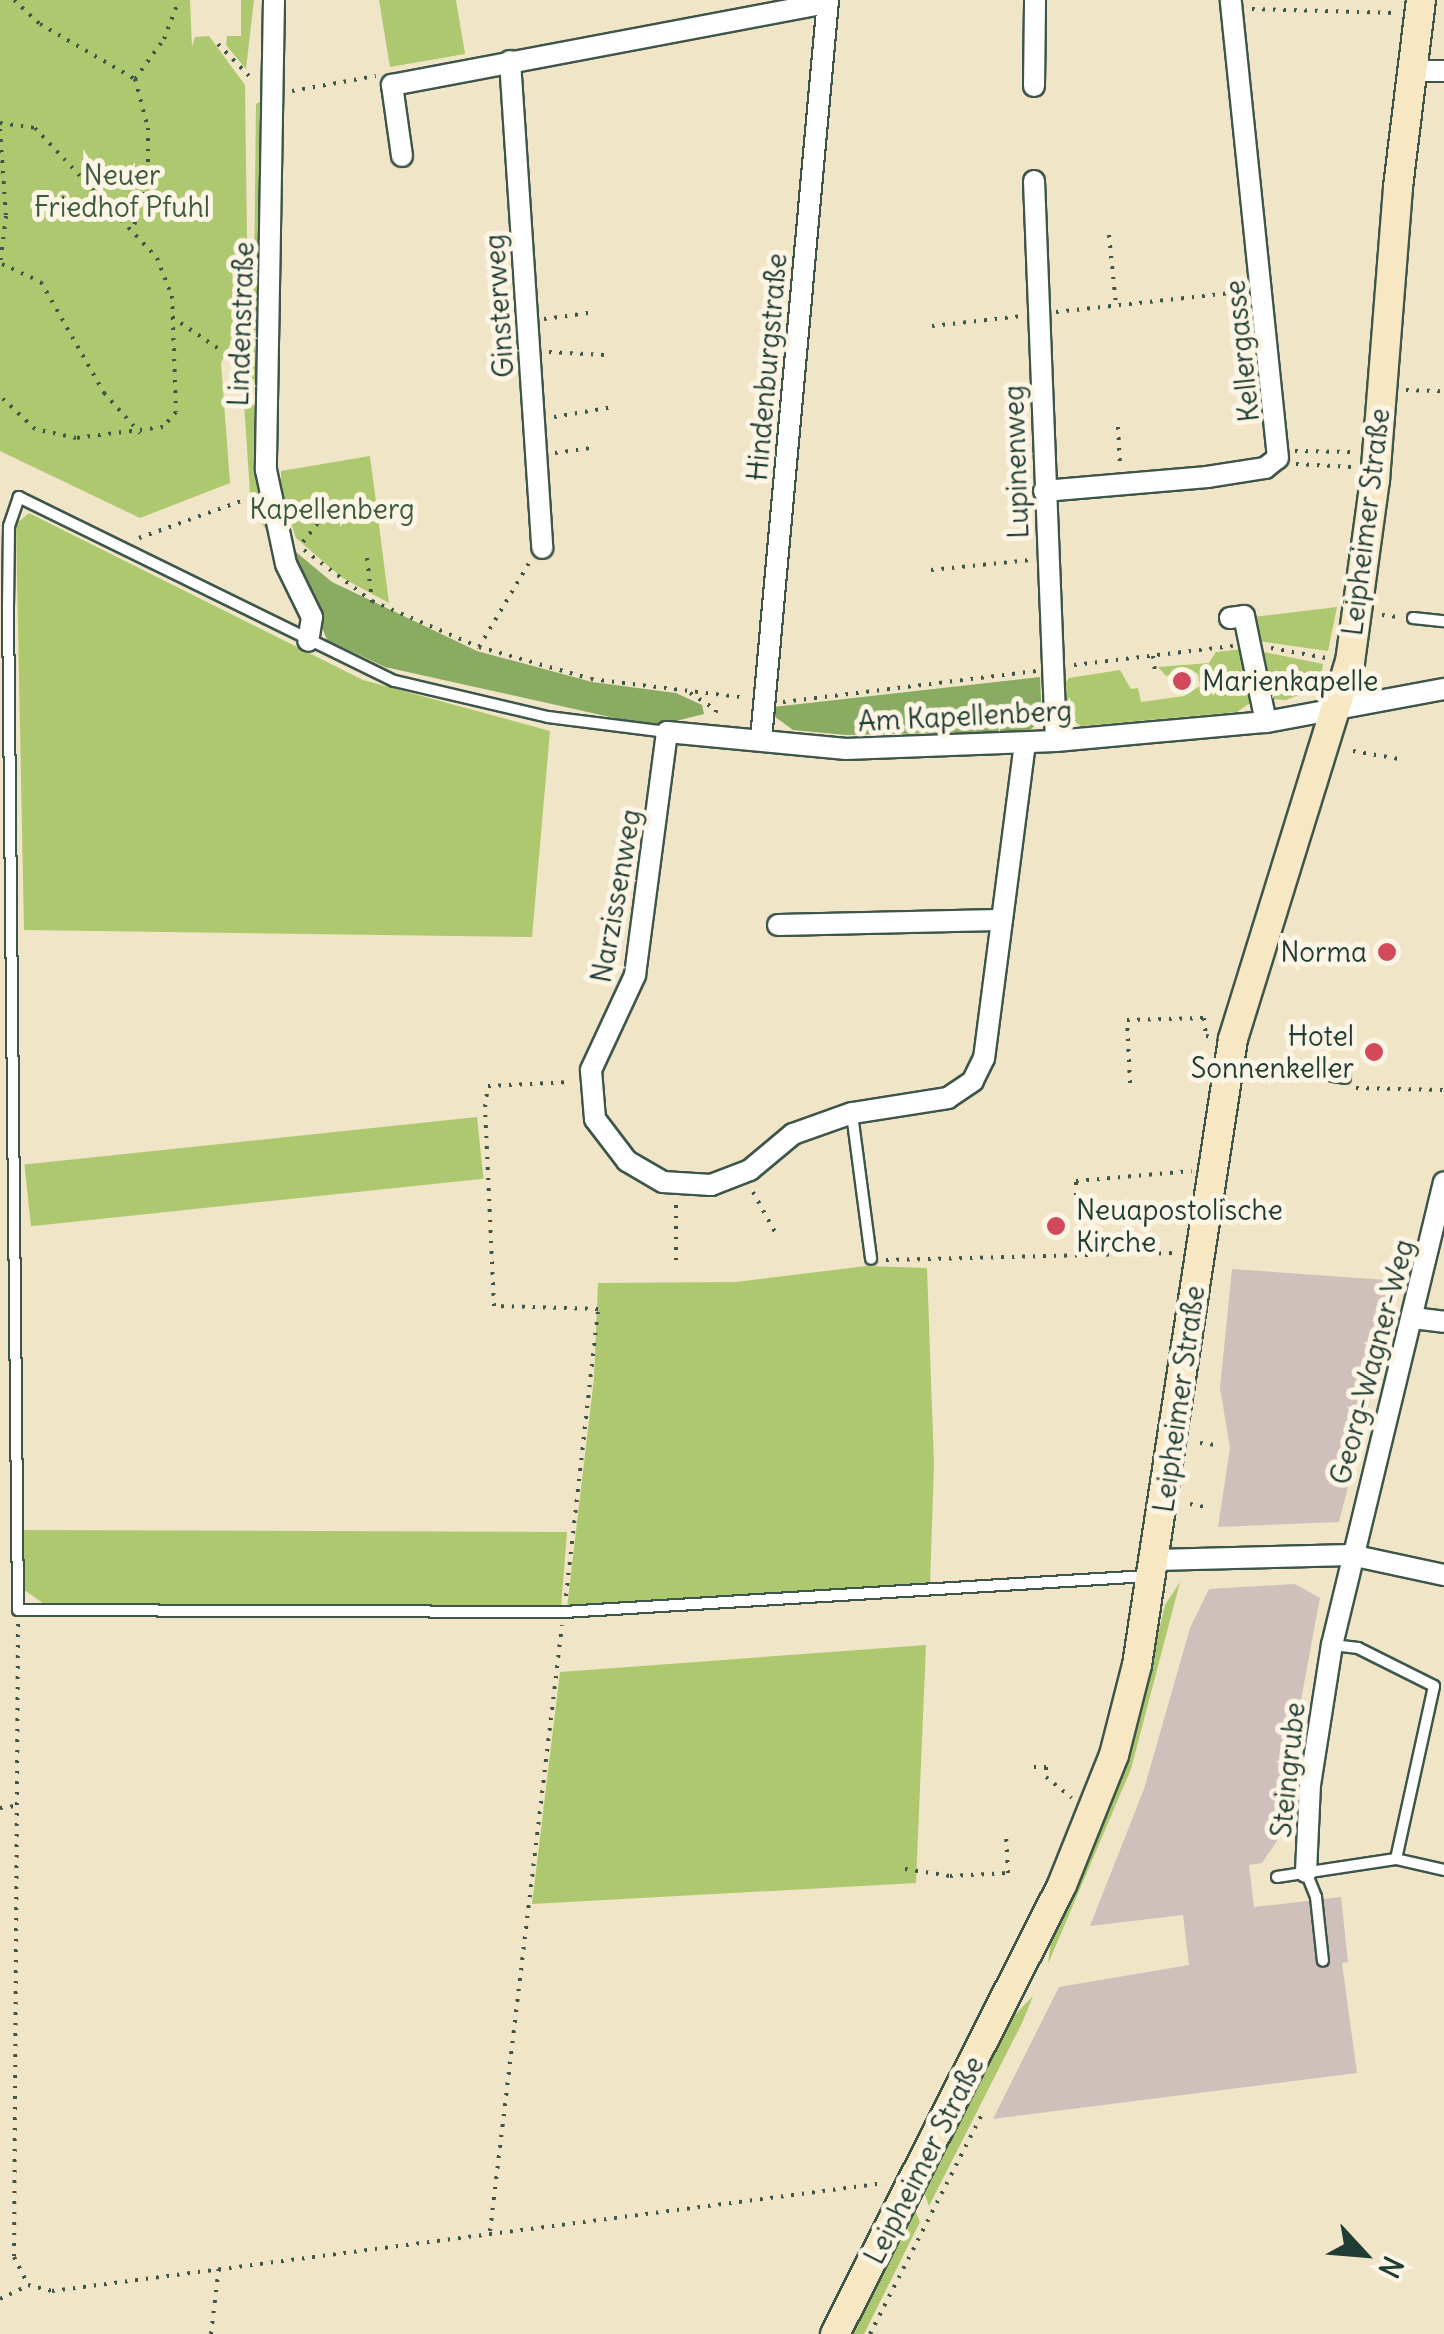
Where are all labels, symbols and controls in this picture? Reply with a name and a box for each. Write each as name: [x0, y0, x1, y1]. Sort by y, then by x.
park label: Neuer Friedhof Pfuhl: [34, 158, 210, 224]
street label: Ginsterweg: [477, 233, 521, 379]
street label: Lindenstraße: [221, 241, 261, 407]
street label: Hindenburgstraße: [740, 252, 794, 482]
street label: Kellergasse: [1218, 278, 1266, 424]
street label: Lupinenweg: [997, 385, 1035, 539]
street label: Leipheimer Straße: [1335, 406, 1397, 638]
park label: Kapellenberg: [249, 492, 415, 526]
place label: Marienkapelle: [1202, 664, 1378, 698]
marker: Marienkapelle: [1171, 670, 1193, 692]
street label: Am Kapellenberg: [857, 694, 1073, 738]
street label: Narzissenweg: [584, 807, 648, 985]
place label: Norma: [1280, 935, 1367, 969]
marker: Norma: [1376, 941, 1398, 963]
place label: Hotel Sonnenkeller: [1191, 1019, 1354, 1085]
marker: Hotel Sonnenkeller: [1363, 1041, 1385, 1063]
place label: Neuapostolische Kirche: [1076, 1193, 1283, 1259]
marker: Neuapostolische Kirche: [1045, 1215, 1067, 1237]
street label: Georg-Wagner-Weg: [1323, 1236, 1421, 1488]
street label: Leipheimer Straße: [1146, 1283, 1212, 1515]
street label: Steingrube: [1264, 1701, 1312, 1839]
street label: Leipheimer Straße: [857, 2050, 991, 2270]
north arrow: [1314, 2204, 1414, 2304]
text: N: [1371, 2251, 1411, 2284]

